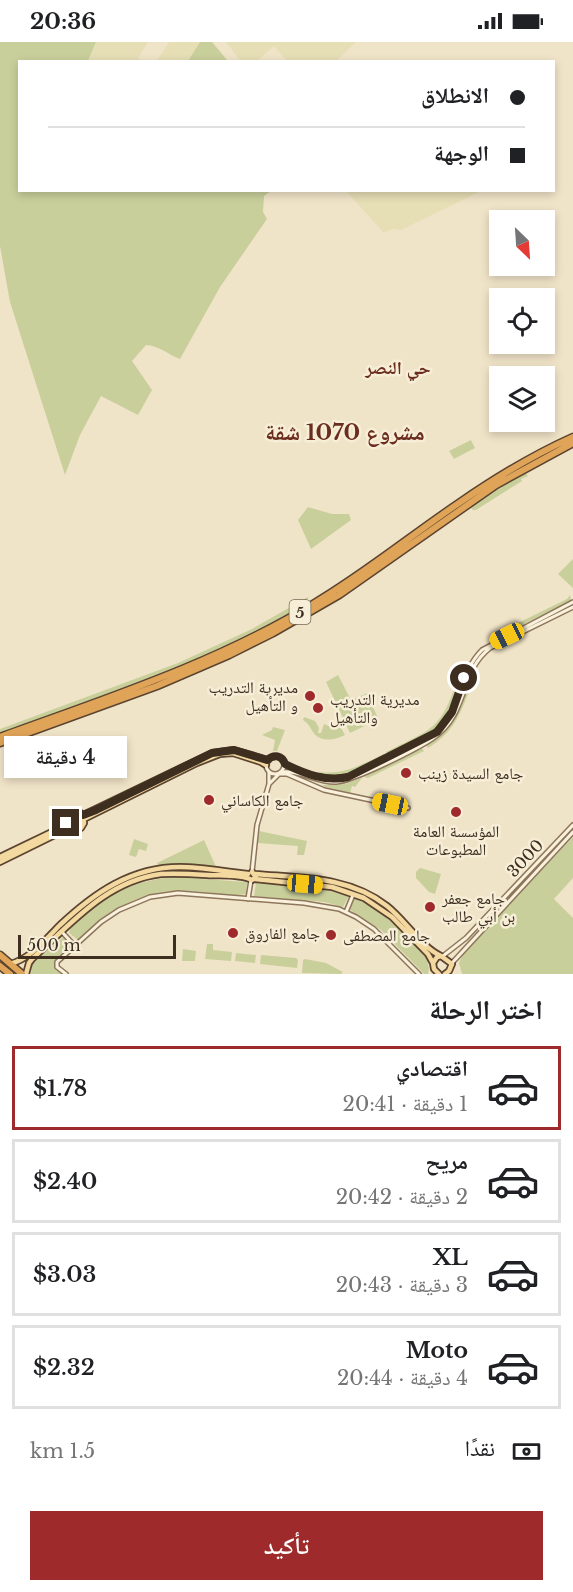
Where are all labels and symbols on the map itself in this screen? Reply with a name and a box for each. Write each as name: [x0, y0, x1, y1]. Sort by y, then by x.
north arrow: [489, 210, 555, 276]
district label: حي النصر: [364, 357, 431, 382]
district label: مشروع 1070 شقة: [265, 419, 425, 447]
road number: 5: [290, 600, 310, 624]
car: [487, 620, 527, 652]
route start: [450, 664, 477, 691]
place label: مديرية التدريب و التأهيل: [209, 677, 298, 716]
marker: مديرية التدريب و التأهيل: [303, 689, 317, 703]
place label: مديرية التدريب والتأهيل: [330, 689, 419, 728]
marker: مديرية التدريب والتأهيل: [311, 701, 325, 715]
callout: 4 دقيقة: [4, 736, 128, 778]
place label: جامع السيدة زينب: [418, 763, 523, 784]
marker: جامع السيدة زينب: [399, 766, 413, 780]
place label: جامع الكاساني: [221, 790, 303, 813]
car: [371, 791, 409, 817]
marker: جامع الكاساني: [202, 793, 216, 807]
marker: المؤسسة العامة المطبوعات: [449, 805, 463, 819]
route end: [52, 809, 79, 836]
place label: المؤسسة العامة المطبوعات: [413, 821, 499, 859]
street label: 3000: [503, 835, 547, 881]
car: [286, 873, 324, 895]
place label: جامع جعفر بن أبي طالب: [441, 888, 515, 929]
marker: جامع جعفر بن أبي طالب: [423, 900, 437, 914]
place label: جامع الفاروق: [245, 923, 320, 944]
place label: جامع المصطفى: [343, 925, 430, 946]
marker: جامع الفاروق: [226, 926, 240, 940]
marker: جامع المصطفى: [324, 928, 338, 942]
scale bar: [18, 932, 176, 959]

